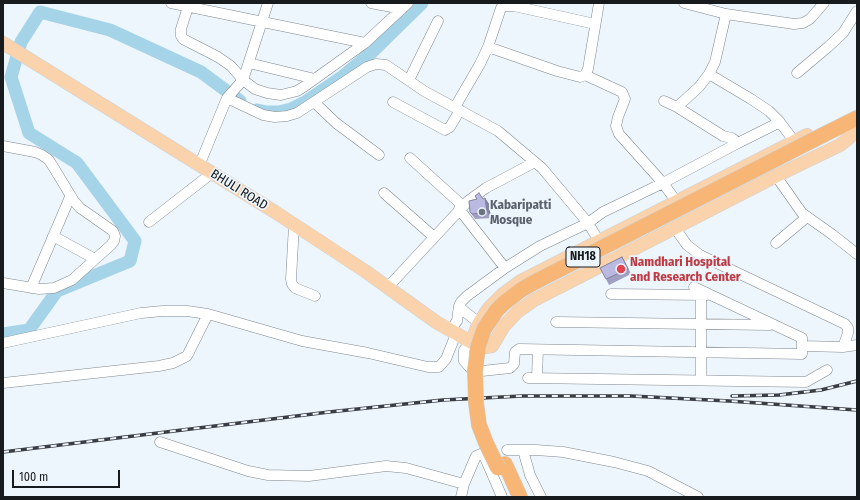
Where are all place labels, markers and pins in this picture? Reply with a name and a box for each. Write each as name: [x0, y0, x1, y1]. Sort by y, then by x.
place label: Kabaripatti Mosque: [490, 197, 551, 228]
marker: Kabaripatti Mosque: [477, 207, 487, 217]
place label: Namdhari Hospital and Research Center: [630, 254, 741, 285]
marker: Namdhari Hospital and Research Center: [615, 263, 627, 275]

